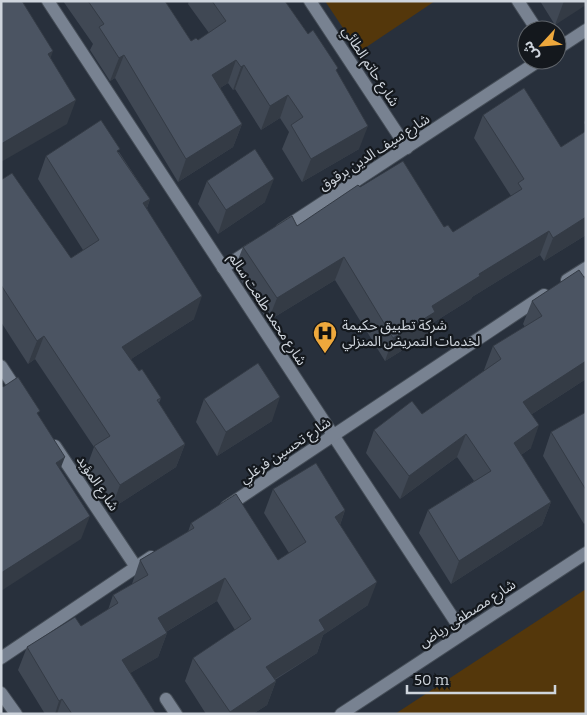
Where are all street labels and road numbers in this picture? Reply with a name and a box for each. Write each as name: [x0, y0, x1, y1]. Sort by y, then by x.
street label: شارع حاتم الطائي: [336, 23, 403, 111]
street label: شارع سيف الدين برقوق: [316, 110, 434, 196]
street label: شارع محمد طلعت سالم: [223, 250, 310, 370]
street label: شارع تحسين فرغلي: [236, 414, 335, 489]
street label: شارع المؤيد: [71, 452, 122, 515]
street label: شارع مصطفى رياض: [416, 576, 520, 653]

